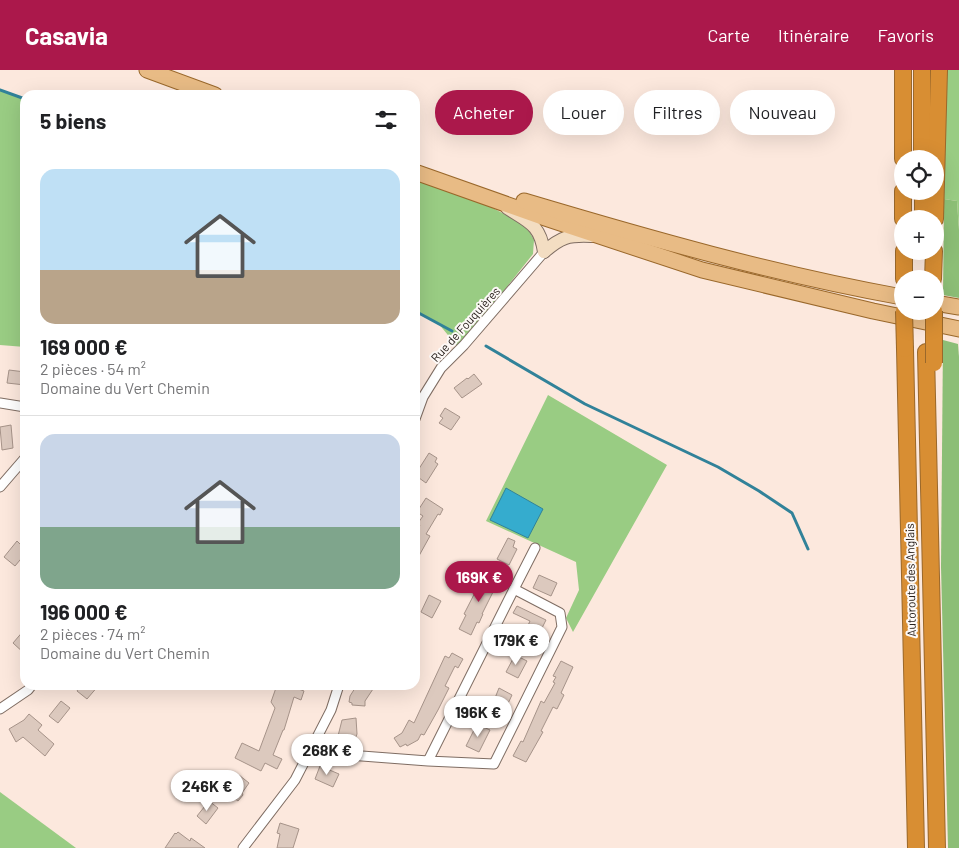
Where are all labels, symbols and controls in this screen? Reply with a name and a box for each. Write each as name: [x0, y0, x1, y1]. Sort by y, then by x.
text: Casavia: [25, 21, 108, 50]
text: Carte: [707, 24, 750, 46]
text: Itinéraire: [778, 24, 849, 46]
text: Favoris: [877, 24, 934, 46]
chip: Acheter: [435, 90, 533, 135]
chip: Louer: [543, 90, 624, 135]
chip: Filtres: [634, 90, 720, 135]
chip: Nouveau: [730, 90, 835, 135]
icon: filters: [372, 106, 400, 134]
text: 5 biens: [40, 108, 106, 133]
map controls: [894, 150, 944, 320]
button: locate: [894, 150, 944, 200]
icon: home: [175, 201, 265, 291]
button: +: [894, 210, 944, 260]
button: −: [894, 270, 944, 320]
street label: Rue de Fouquières: [428, 283, 503, 364]
text: 169 000 €: [40, 334, 128, 359]
text: 2 pièces · 54 m²: [40, 359, 146, 378]
text: Domaine du Vert Chemin: [40, 378, 210, 397]
icon: home: [175, 467, 265, 557]
street label: Autoroute des Anglais: [902, 523, 918, 637]
pin: 169K €: [438, 560, 520, 603]
text: 169K €: [456, 567, 502, 586]
text: 196 000 €: [40, 599, 128, 624]
text: 2 pièces · 74 m²: [40, 624, 145, 643]
pin: 179K €: [475, 624, 557, 666]
text: 179K €: [493, 630, 539, 649]
text: Domaine du Vert Chemin: [40, 643, 210, 662]
pin: 196K €: [437, 696, 519, 738]
text: 196K €: [455, 702, 501, 721]
pin: 268K €: [286, 734, 368, 776]
text: 268K €: [302, 740, 352, 759]
pin: 246K €: [166, 770, 248, 812]
text: 246K €: [182, 776, 232, 795]

